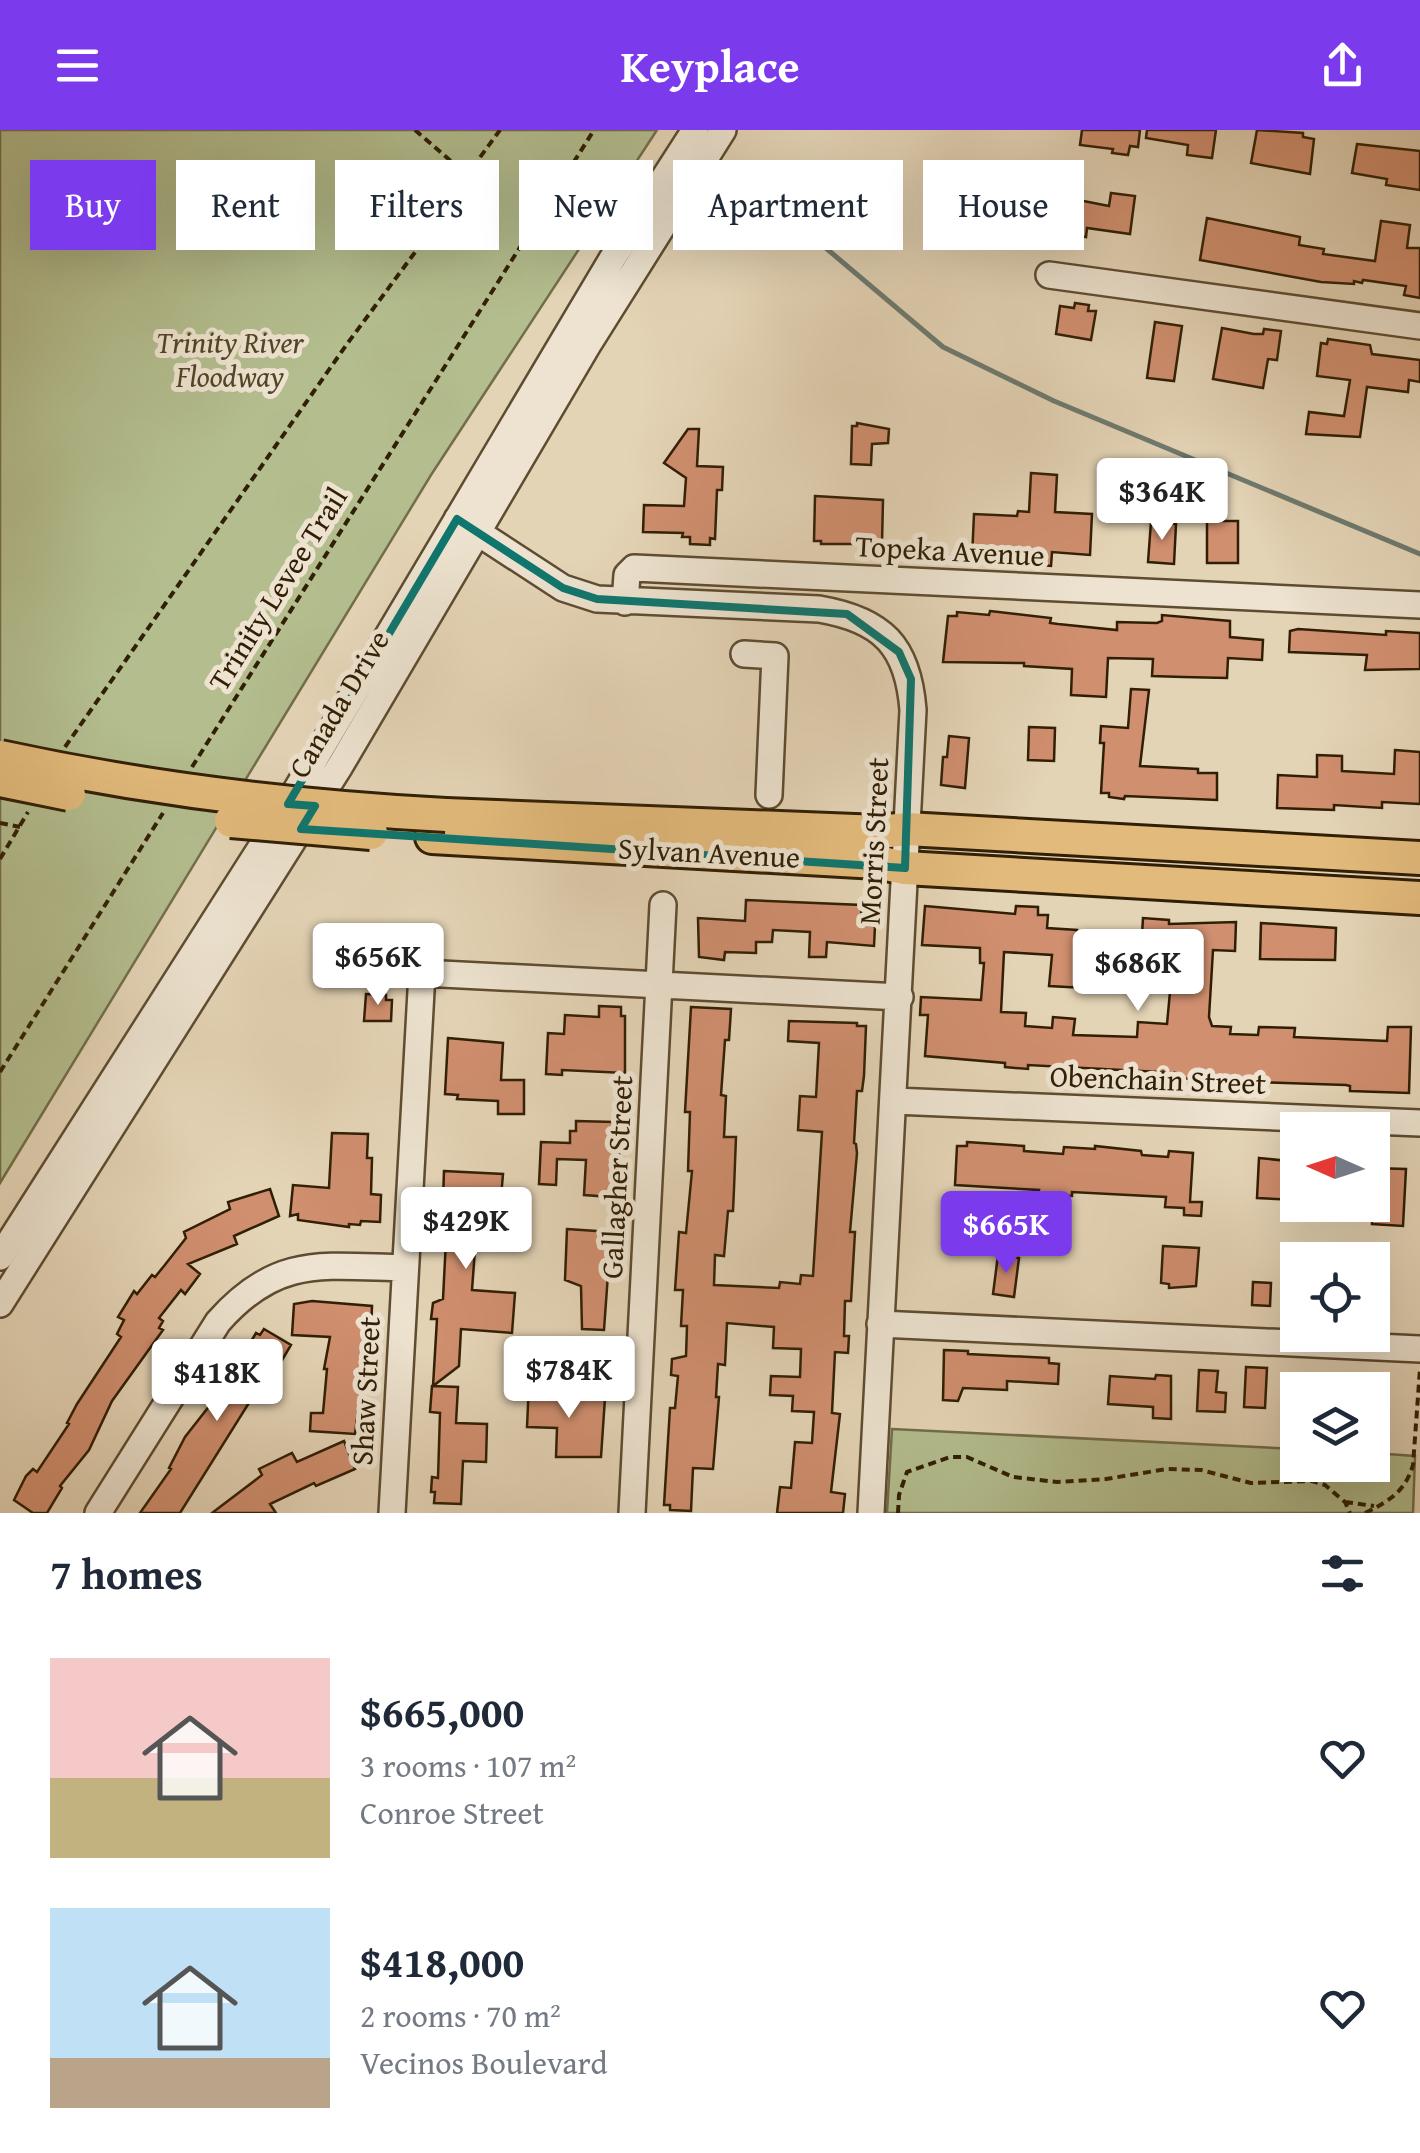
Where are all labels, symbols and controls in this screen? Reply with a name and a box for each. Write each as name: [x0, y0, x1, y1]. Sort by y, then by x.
text: Keyplace: [620, 33, 800, 98]
icon: menu: [50, 38, 105, 93]
icon: share: [1315, 38, 1370, 93]
chip: Buy: [30, 160, 156, 250]
chip: Rent: [176, 160, 315, 250]
chip: Filters: [335, 160, 499, 250]
chip: New: [519, 160, 653, 250]
chip: Apartment: [673, 160, 903, 250]
chip: House: [923, 160, 1084, 250]
park label: Trinity River Floodway: [156, 320, 304, 398]
pin: $364K: [1092, 458, 1232, 543]
text: $364K: [1119, 467, 1205, 514]
street label: Trinity Levee Trail: [197, 478, 357, 699]
street label: Topeka Avenue: [854, 523, 1046, 577]
street label: Canada Drive: [277, 621, 400, 786]
street label: Morris Street: [847, 756, 899, 926]
street label: Sylvan Avenue: [617, 825, 801, 879]
pin: $656K: [308, 923, 448, 1008]
pin: $686K: [1068, 929, 1208, 1014]
text: $656K: [335, 932, 421, 979]
text: $686K: [1095, 938, 1181, 985]
street label: Obenchain Street: [1049, 1053, 1267, 1105]
street label: Gallagher Street: [589, 1074, 643, 1280]
north arrow: [1280, 1112, 1390, 1222]
map controls: [1280, 1112, 1390, 1482]
pin: $429K: [396, 1187, 536, 1272]
pin: $665K: [936, 1191, 1076, 1276]
text: $429K: [423, 1196, 509, 1243]
text: $665K: [963, 1200, 1049, 1247]
button: locate: [1280, 1242, 1390, 1352]
street label: Shaw Street: [339, 1315, 391, 1467]
pin: $784K: [499, 1336, 639, 1421]
pin: $418K: [147, 1339, 287, 1424]
text: $784K: [526, 1345, 612, 1392]
text: $418K: [174, 1348, 260, 1395]
button: layers: [1280, 1372, 1390, 1482]
text: 7 homes: [50, 1543, 203, 1604]
icon: filters: [1315, 1546, 1370, 1601]
text: $665,000: [360, 1681, 524, 1742]
icon: home: [130, 1698, 250, 1818]
icon: heart: [1315, 1731, 1370, 1786]
text: 3 rooms · 107 m²: [360, 1742, 576, 1789]
text: Conroe Street: [360, 1789, 544, 1836]
text: $418,000: [360, 1931, 524, 1992]
icon: home: [130, 1948, 250, 2068]
icon: heart: [1315, 1981, 1370, 2036]
text: 2 rooms · 70 m²: [360, 1992, 561, 2039]
text: Vecinos Boulevard: [360, 2039, 607, 2086]

